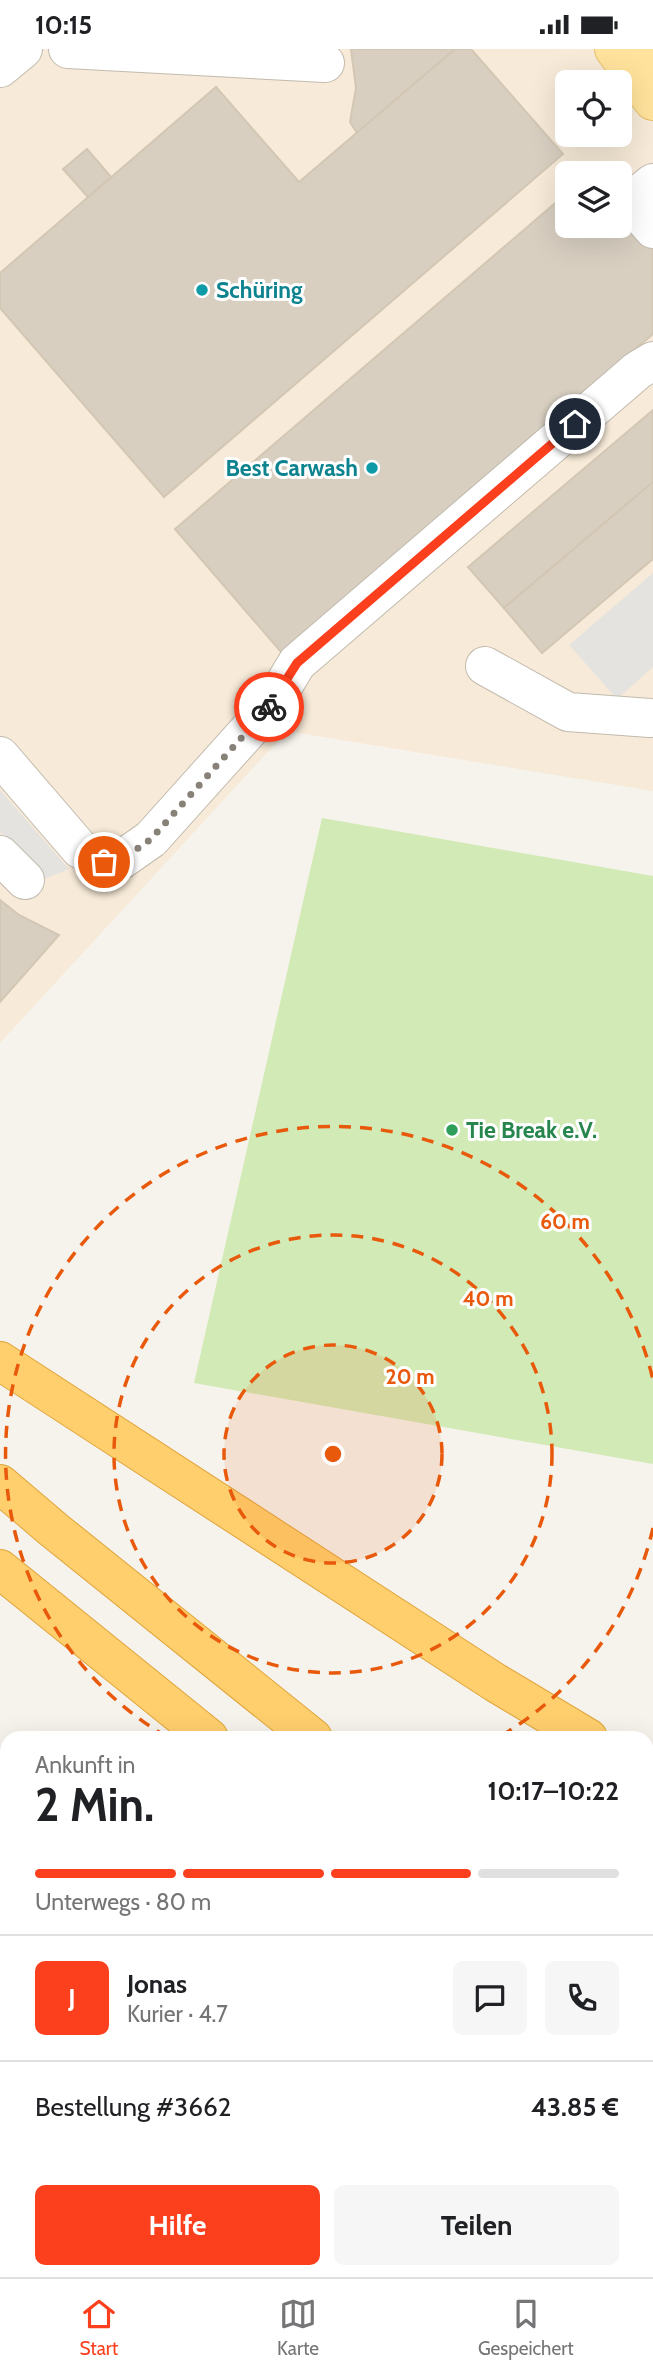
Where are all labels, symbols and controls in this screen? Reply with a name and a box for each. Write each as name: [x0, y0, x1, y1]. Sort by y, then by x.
text: 10:15: [35, 9, 92, 41]
map controls: [555, 70, 632, 238]
button: locate: [555, 70, 632, 147]
button: layers: [555, 161, 632, 238]
place label: Schüring: [216, 276, 303, 304]
marker: Schüring: [194, 282, 210, 298]
pin: [545, 394, 605, 454]
icon: home: [556, 405, 594, 443]
place label: Best Carwash: [225, 454, 358, 482]
marker: Best Carwash: [364, 460, 380, 476]
courier: [234, 672, 304, 742]
icon: bike: [250, 688, 288, 726]
pin: [74, 832, 134, 892]
icon: bag: [85, 843, 123, 881]
place label: Tie Break e.V.: [466, 1116, 597, 1144]
marker: Tie Break e.V.: [444, 1122, 460, 1138]
text: 60 m: [540, 1209, 590, 1234]
text: 40 m: [463, 1286, 513, 1311]
text: 20 m: [386, 1364, 434, 1389]
centre of rings: [321, 1442, 345, 1466]
text: Ankunft in: [35, 1751, 135, 1779]
text: 10:17–10:22: [488, 1775, 619, 1807]
text: 2 Min.: [35, 1777, 154, 1833]
text: Unterwegs · 80 m: [35, 1888, 211, 1916]
button: chat: [453, 1961, 527, 2035]
button: phone: [545, 1961, 619, 2035]
text: Jonas: [127, 1968, 187, 2000]
text: J: [68, 1982, 76, 2014]
text: Kurier · 4.7: [127, 2000, 228, 2028]
text: Bestellung #3662: [35, 2091, 231, 2123]
text: 43.85 €: [531, 2091, 619, 2123]
button: Hilfe: [35, 2185, 320, 2265]
button: Teilen: [334, 2185, 619, 2265]
tab: Start: [79, 2295, 118, 2360]
tab: Karte: [277, 2295, 319, 2360]
tab: Gespeichert: [478, 2295, 574, 2360]

